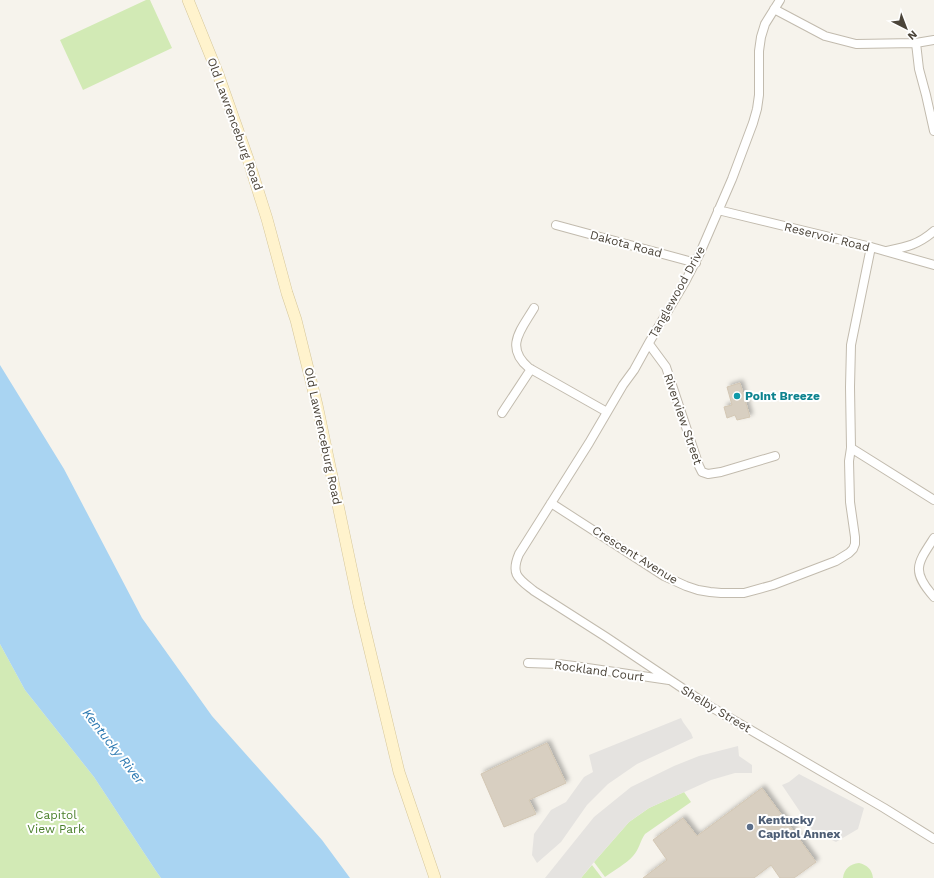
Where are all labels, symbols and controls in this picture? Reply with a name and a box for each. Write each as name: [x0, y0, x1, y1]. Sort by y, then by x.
north arrow: [886, 8, 926, 48]
text: N: [905, 28, 920, 43]
street label: Old Lawrenceburg Road: [204, 56, 266, 192]
street label: Reservoir Road: [783, 220, 871, 254]
street label: Dakota Road: [588, 228, 664, 260]
street label: Tanglewood Drive: [646, 244, 708, 340]
street label: Old Lawrenceburg Road: [302, 366, 344, 506]
street label: Riverview Street: [661, 372, 705, 466]
place label: Point Breeze: [745, 389, 820, 403]
marker: Point Breeze: [732, 391, 742, 401]
street label: Crescent Avenue: [590, 523, 680, 587]
street label: Rockland Court: [553, 658, 645, 684]
street label: Shelby Street: [678, 683, 754, 735]
water label: Kentucky River: [80, 706, 148, 788]
park label: Capitol View Park: [27, 808, 85, 836]
place label: Kentucky Capitol Annex: [758, 813, 840, 841]
marker: Kentucky Capitol Annex: [745, 822, 755, 832]

